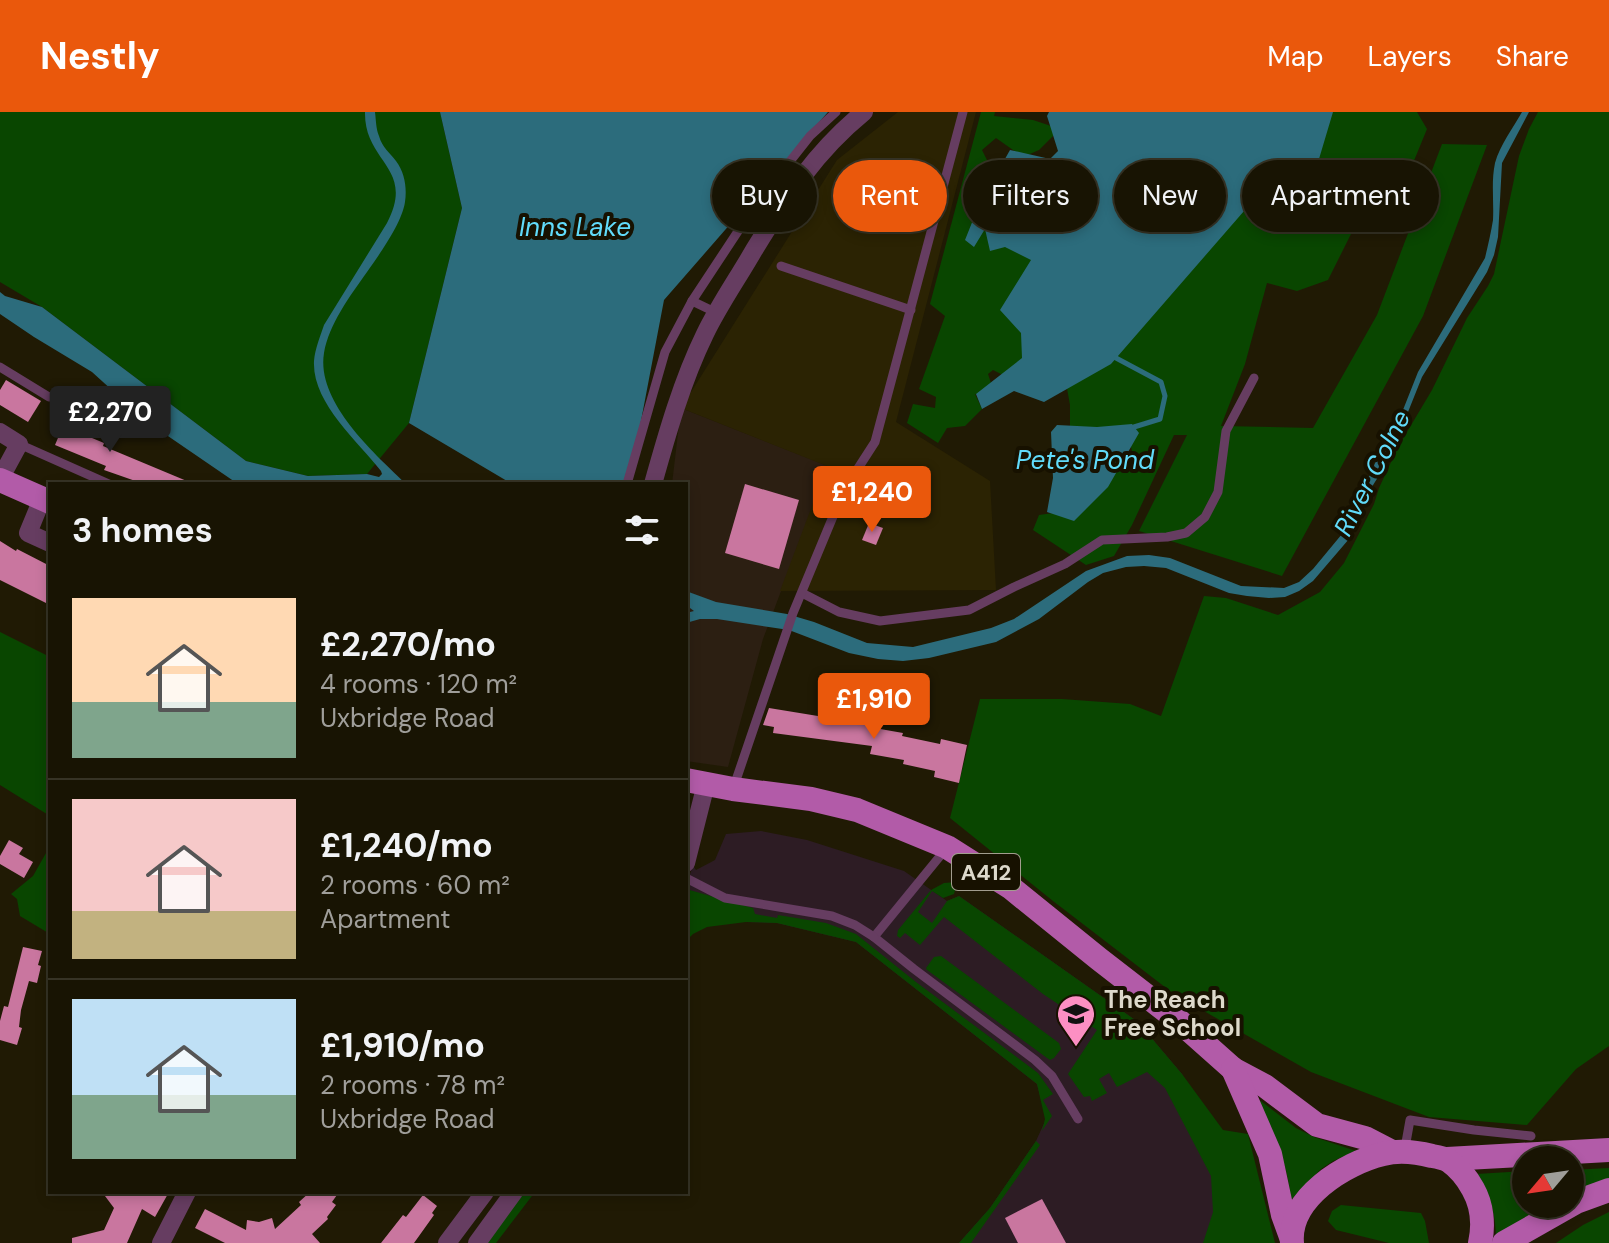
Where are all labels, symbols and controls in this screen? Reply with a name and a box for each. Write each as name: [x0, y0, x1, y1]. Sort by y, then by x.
text: Nestly: [40, 31, 160, 81]
text: Map: [1267, 38, 1324, 75]
text: Layers: [1368, 38, 1452, 75]
text: Share: [1496, 38, 1569, 75]
chip: Buy: [712, 160, 817, 232]
chip: Rent: [833, 160, 947, 232]
chip: Filters: [963, 160, 1098, 232]
chip: New: [1114, 160, 1226, 232]
chip: Apartment: [1242, 160, 1439, 232]
water label: Inns Lake: [519, 210, 631, 244]
pin: £2,270: [45, 386, 175, 454]
text: £2,270: [68, 395, 152, 429]
water label: River Colne: [1326, 404, 1418, 542]
water label: Pete's Pond: [1016, 443, 1155, 477]
pin: £1,240: [807, 466, 937, 534]
text: £1,240: [831, 475, 913, 509]
text: 3 homes: [72, 508, 213, 553]
icon: filters: [620, 508, 664, 552]
text: £2,270/mo: [320, 622, 496, 667]
icon: home: [136, 630, 232, 726]
text: 4 rooms · 120 m²: [320, 667, 517, 701]
pin: £1,910: [809, 673, 939, 741]
text: £1,910: [836, 682, 912, 716]
text: Uxbridge Road: [320, 701, 495, 735]
text: £1,240/mo: [320, 823, 493, 868]
icon: home: [136, 831, 232, 927]
road number: A412: [952, 854, 1020, 890]
text: 2 rooms · 60 m²: [320, 868, 510, 902]
text: Apartment: [320, 902, 451, 936]
place label: The Reach Free School: [1104, 984, 1241, 1043]
school or university icon: The Reach Free School: [1055, 993, 1097, 1048]
text: £1,910/mo: [320, 1023, 485, 1068]
icon: home: [136, 1031, 232, 1127]
text: 2 rooms · 78 m²: [320, 1068, 505, 1102]
text: Uxbridge Road: [320, 1102, 495, 1136]
north arrow: [1512, 1146, 1584, 1218]
map controls: [1512, 1146, 1584, 1218]

